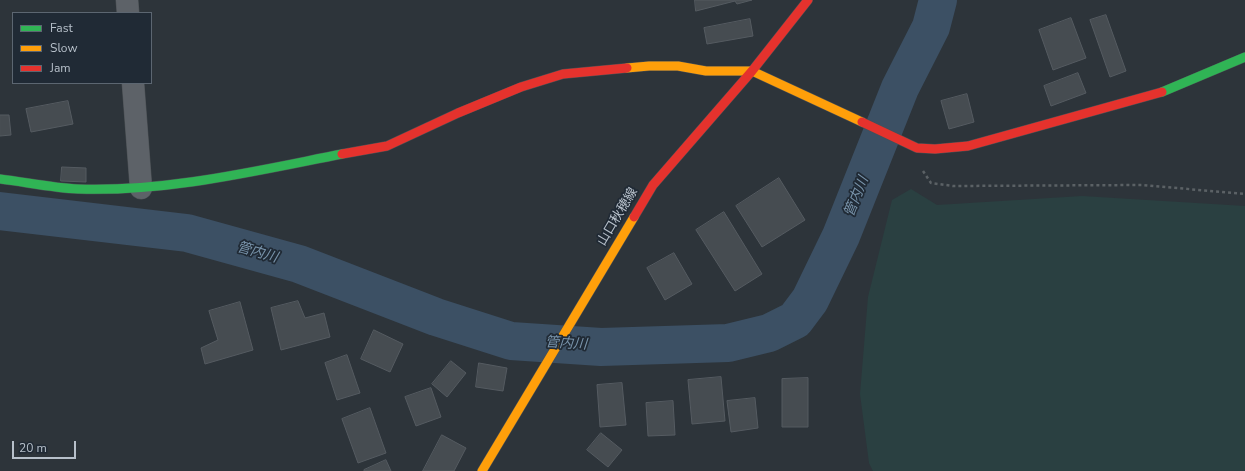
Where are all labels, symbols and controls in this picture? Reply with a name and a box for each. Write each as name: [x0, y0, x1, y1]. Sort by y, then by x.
legend: [12, 12, 152, 84]
text: Fast: [50, 20, 73, 36]
text: Slow: [50, 40, 78, 56]
text: Jam: [50, 60, 71, 76]
water label: 管内川: [841, 174, 873, 220]
street label: 山口秋穂線: [595, 185, 641, 249]
water label: 管内川: [234, 239, 280, 267]
water label: 管内川: [544, 334, 588, 354]
scale bar: [14, 433, 78, 459]
text: 20 m: [19, 440, 47, 456]

